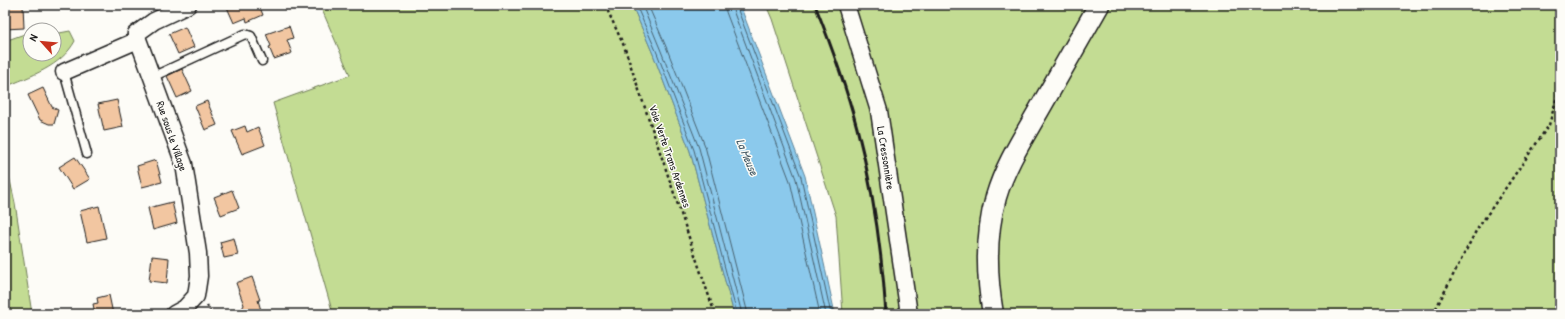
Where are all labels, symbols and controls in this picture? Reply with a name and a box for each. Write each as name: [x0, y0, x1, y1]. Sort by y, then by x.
north arrow: [22, 22, 62, 62]
text: N: [26, 32, 41, 43]
street label: Rue sous le Village: [154, 99, 191, 173]
street label: Voie Verte Trans Ardennes: [646, 103, 694, 209]
street label: La Cressonnière: [874, 125, 898, 191]
water label: La Meuse: [732, 136, 763, 179]

